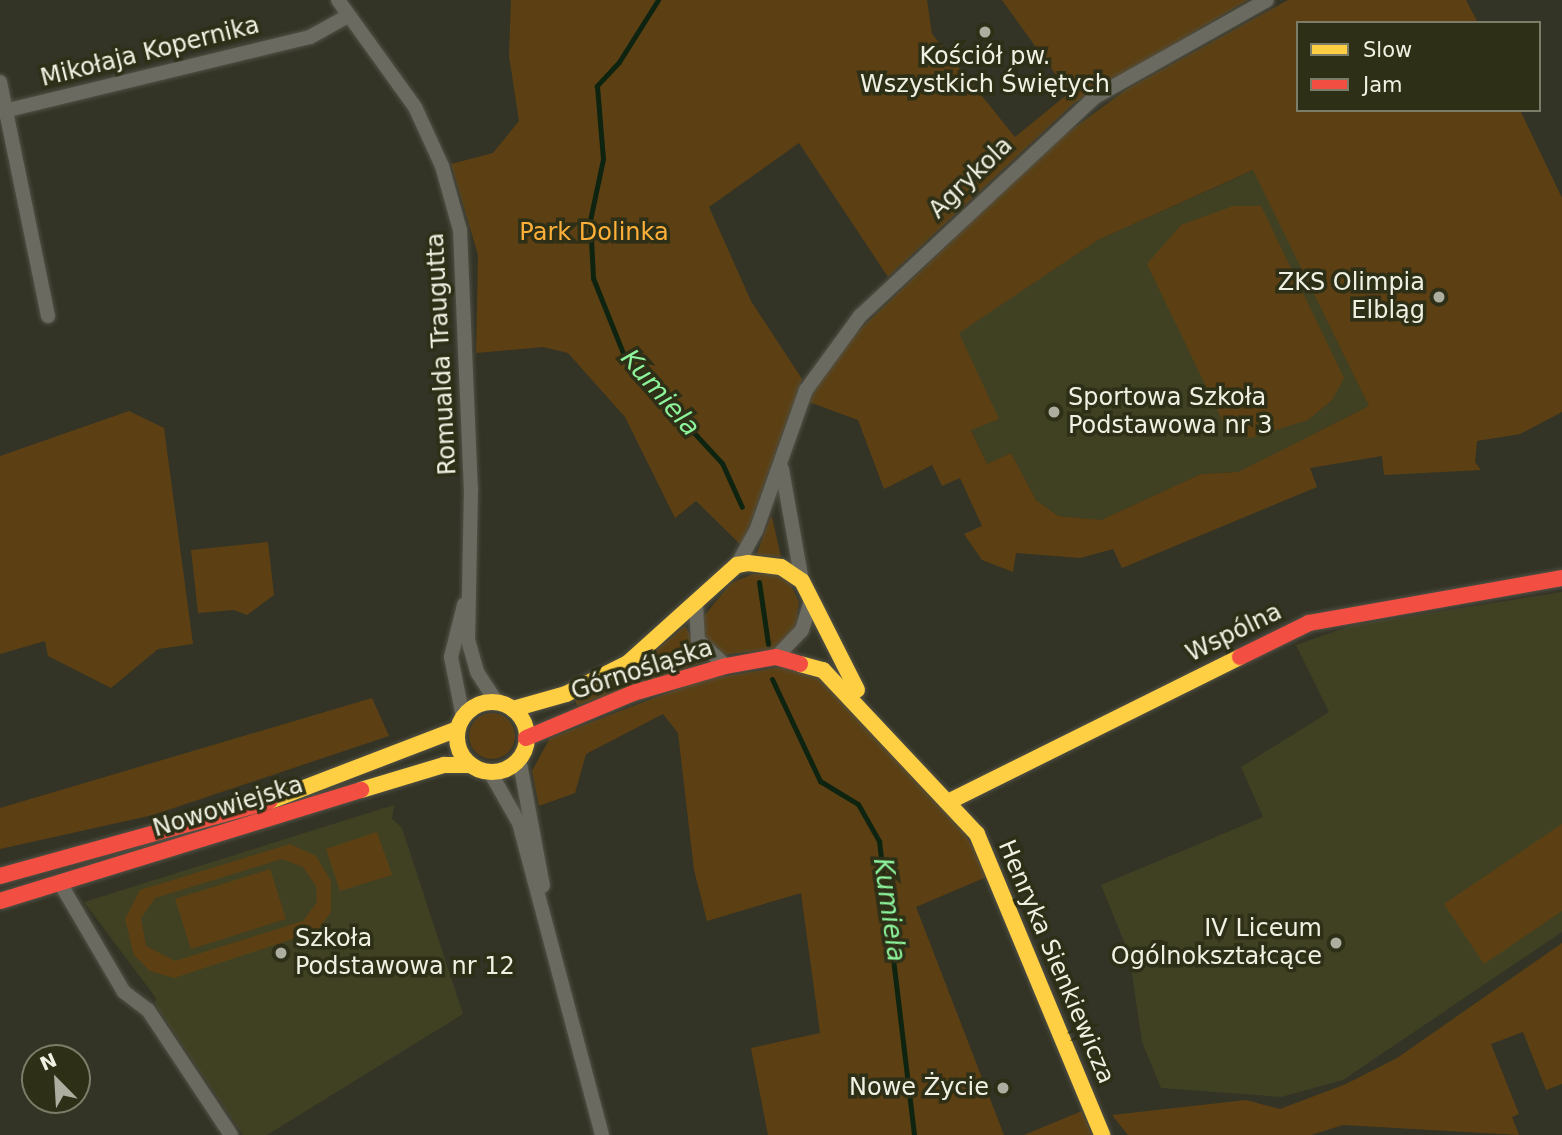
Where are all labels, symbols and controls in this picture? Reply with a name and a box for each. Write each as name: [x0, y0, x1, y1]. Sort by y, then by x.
street label: Mikołaja Kopernika: [38, 11, 262, 93]
legend: [1296, 21, 1541, 112]
marker: Kościół pw. Wszystkich Świętych: [977, 24, 993, 40]
text: Slow: [1363, 38, 1412, 62]
place label: Kościół pw. Wszystkich Świętych: [860, 43, 1110, 99]
text: Jam: [1363, 73, 1403, 97]
street label: Agrykola: [923, 131, 1019, 225]
park label: Park Dolinka: [519, 219, 669, 247]
street label: Romualda Traugutta: [421, 232, 463, 476]
place label: ZKS Olimpia Elbląg: [1278, 269, 1425, 325]
marker: ZKS Olimpia Elbląg: [1431, 289, 1447, 305]
water label: Kumiela: [614, 343, 706, 443]
place label: Sportowa Szkoła Podstawowa nr 3: [1068, 384, 1272, 440]
marker: Sportowa Szkoła Podstawowa nr 3: [1046, 404, 1062, 420]
street label: Wspólna: [1182, 598, 1286, 668]
street label: Górnośląska: [568, 634, 716, 706]
street label: Nowowiejska: [150, 771, 306, 843]
street label: Henryka Sienkiewicza: [992, 836, 1120, 1088]
water label: Kumiela: [866, 856, 912, 964]
place label: IV Liceum Ogólnokształcące: [1111, 915, 1322, 971]
place label: Szkoła Podstawowa nr 12: [295, 925, 515, 981]
marker: IV Liceum Ogólnokształcące: [1328, 935, 1344, 951]
marker: Szkoła Podstawowa nr 12: [273, 945, 289, 961]
north arrow: [21, 1044, 91, 1114]
text: N: [37, 1048, 60, 1075]
place label: Nowe Życie: [849, 1074, 989, 1102]
marker: Nowe Życie: [995, 1080, 1011, 1096]

